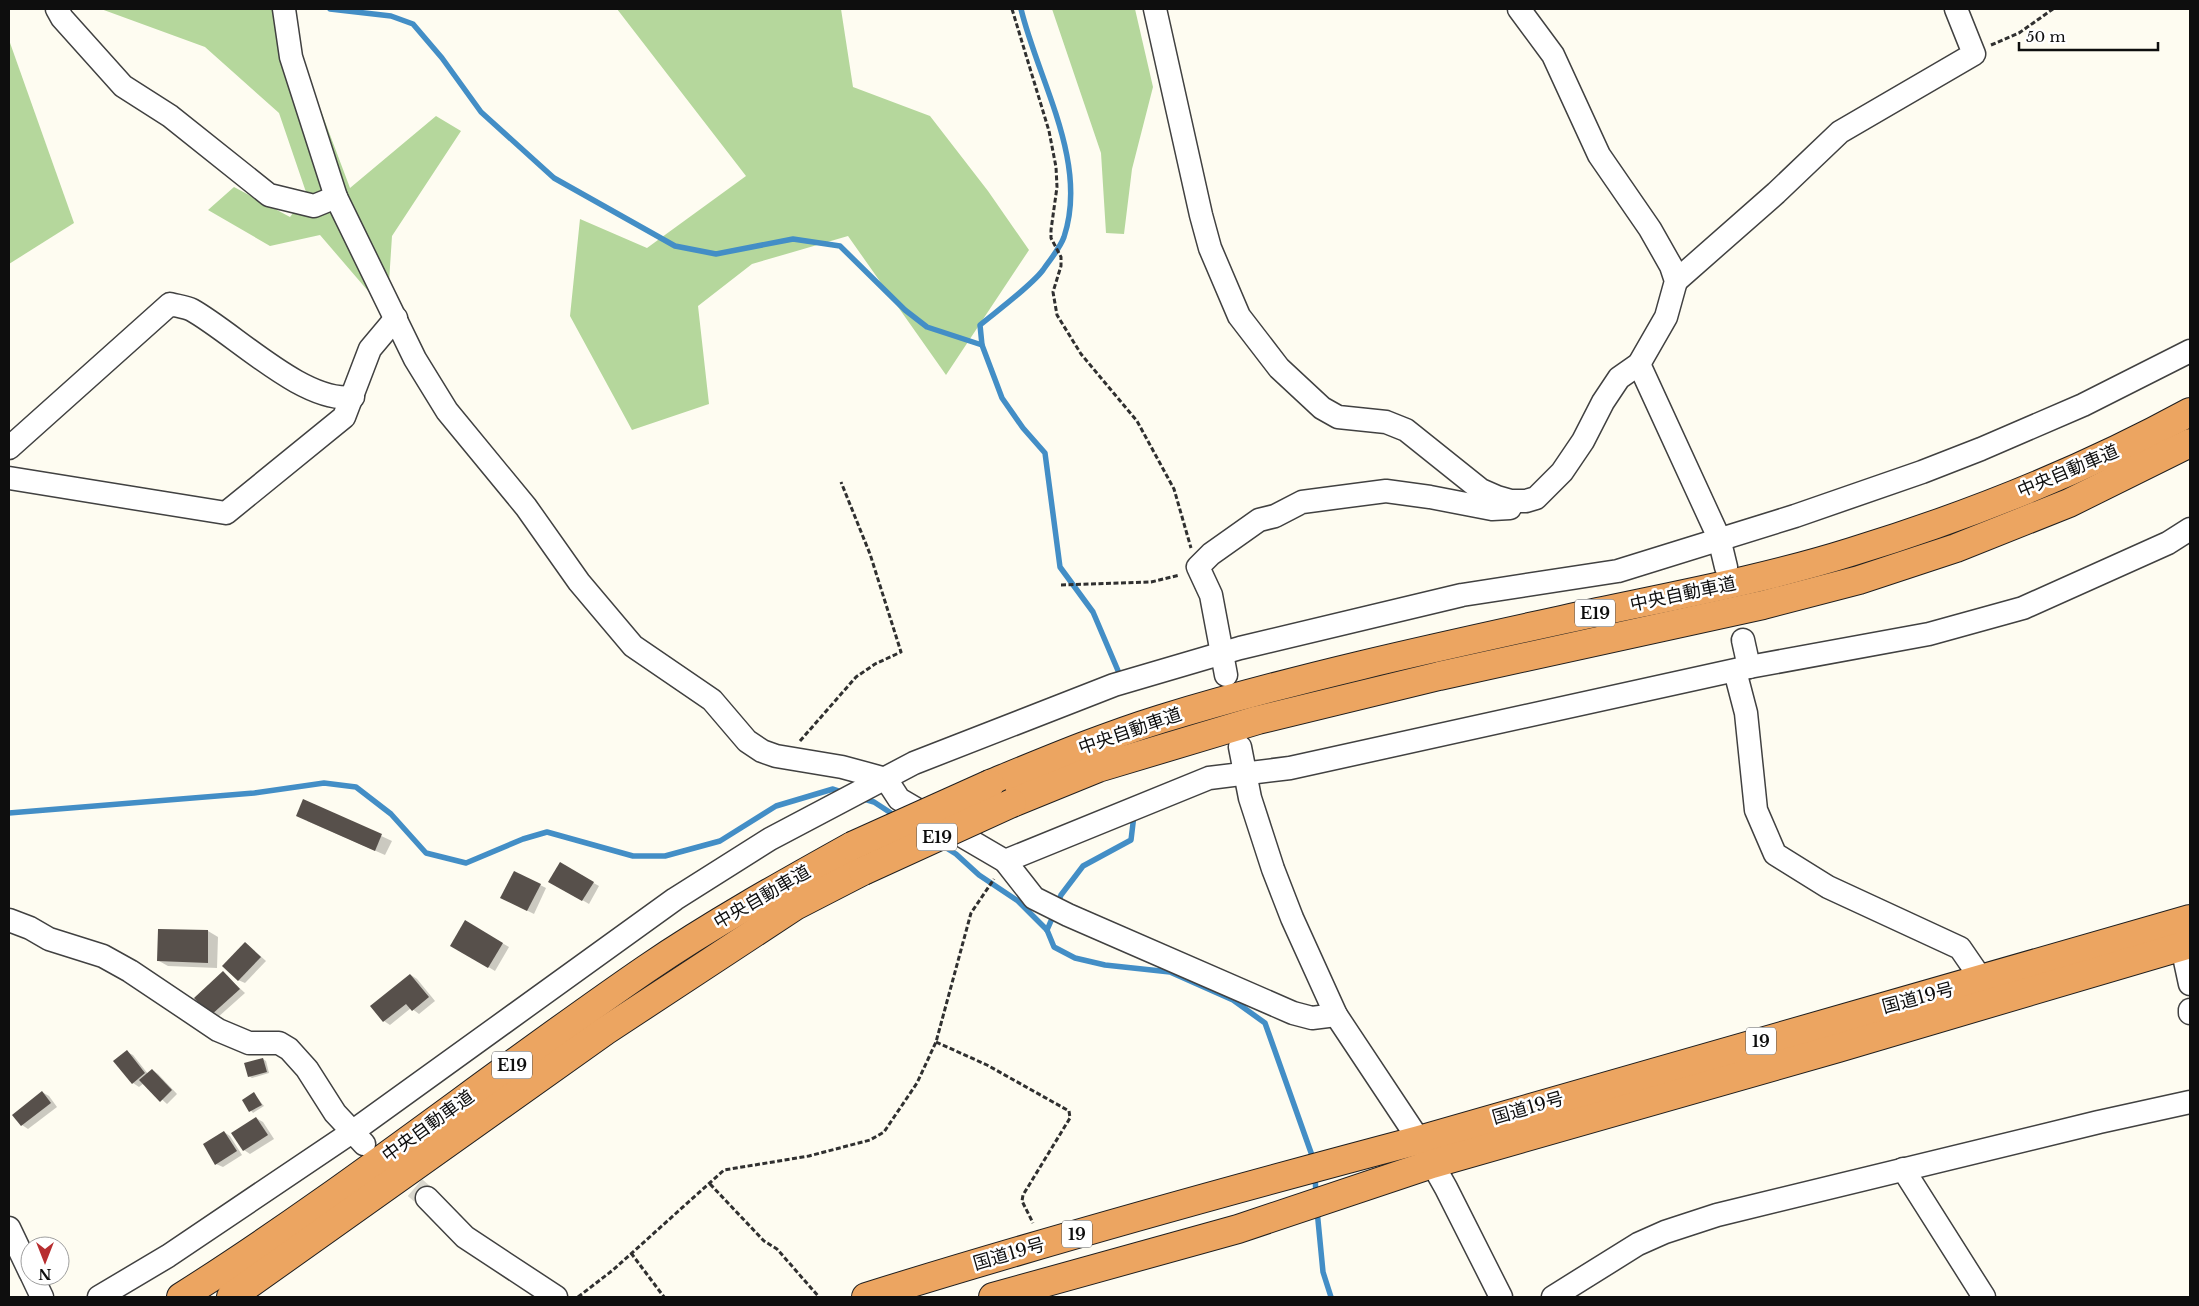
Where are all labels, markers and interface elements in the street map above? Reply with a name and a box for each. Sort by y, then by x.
scale bar [2019,20,2158,52]
text: 50 m [2026,27,2066,46]
street label: 中央自動車道 [2014,440,2122,502]
street label: 中央自動車道 [1628,572,1738,616]
road number: E19 [1575,600,1615,626]
street label: 中央自動車道 [1075,703,1185,759]
road number: E19 [917,824,957,850]
street label: 中央自動車道 [710,860,814,934]
street label: 国道19号 [1880,978,1956,1018]
road number: 19 [1746,1028,1776,1054]
road number: E19 [492,1052,532,1078]
street label: 中央自動車道 [378,1085,478,1167]
street label: 国道19号 [1490,1087,1566,1129]
road number: 19 [1062,1220,1092,1248]
street label: 国道19号 [971,1233,1047,1275]
north arrow [20,1236,70,1286]
text: N [38,1265,52,1283]

